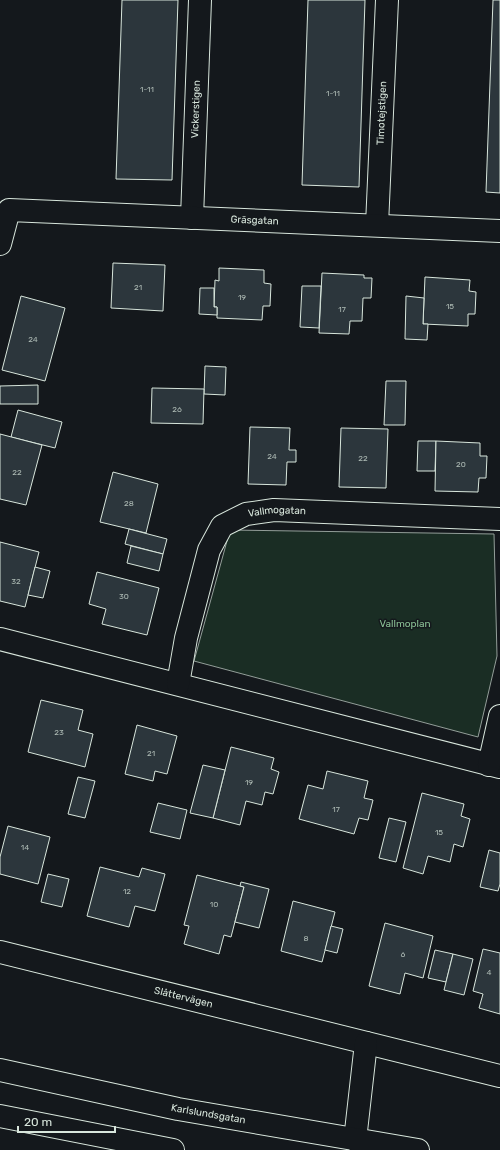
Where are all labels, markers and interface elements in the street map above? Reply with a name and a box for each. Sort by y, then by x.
street label: Vickerstigen [189,80,203,138]
street label: Timotejstigen [375,81,389,145]
house number: 1-11 [140,85,154,94]
house number: 1-11 [326,89,340,98]
street label: Gräsgatan [230,213,279,228]
house number: 21 [134,283,142,292]
house number: 19 [238,293,246,302]
house number: 15 [446,302,454,311]
house number: 17 [338,305,346,314]
house number: 24 [28,335,38,344]
house number: 26 [172,405,182,414]
house number: 24 [267,452,277,461]
house number: 22 [358,454,368,463]
house number: 20 [456,460,466,469]
house number: 22 [12,468,22,477]
house number: 28 [124,499,134,508]
street label: Vallmogatan [247,504,306,520]
house number: 32 [11,577,21,586]
house number: 30 [119,592,129,601]
park label: Vallmoplan [380,618,430,630]
house number: 23 [54,728,64,737]
house number: 21 [147,749,155,758]
house number: 19 [245,778,253,787]
house number: 17 [332,805,340,814]
house number: 15 [435,828,443,837]
house number: 14 [21,843,29,852]
house number: 12 [123,887,131,896]
house number: 10 [210,900,218,909]
house number: 8 [303,934,309,943]
house number: 6 [401,950,406,959]
house number: 4 [487,968,492,977]
street label: Slåttervägen [153,984,214,1011]
street label: Karlslundsgatan [170,1102,247,1126]
scale bar [18,1108,115,1134]
text: 20 m [24,1115,52,1129]

